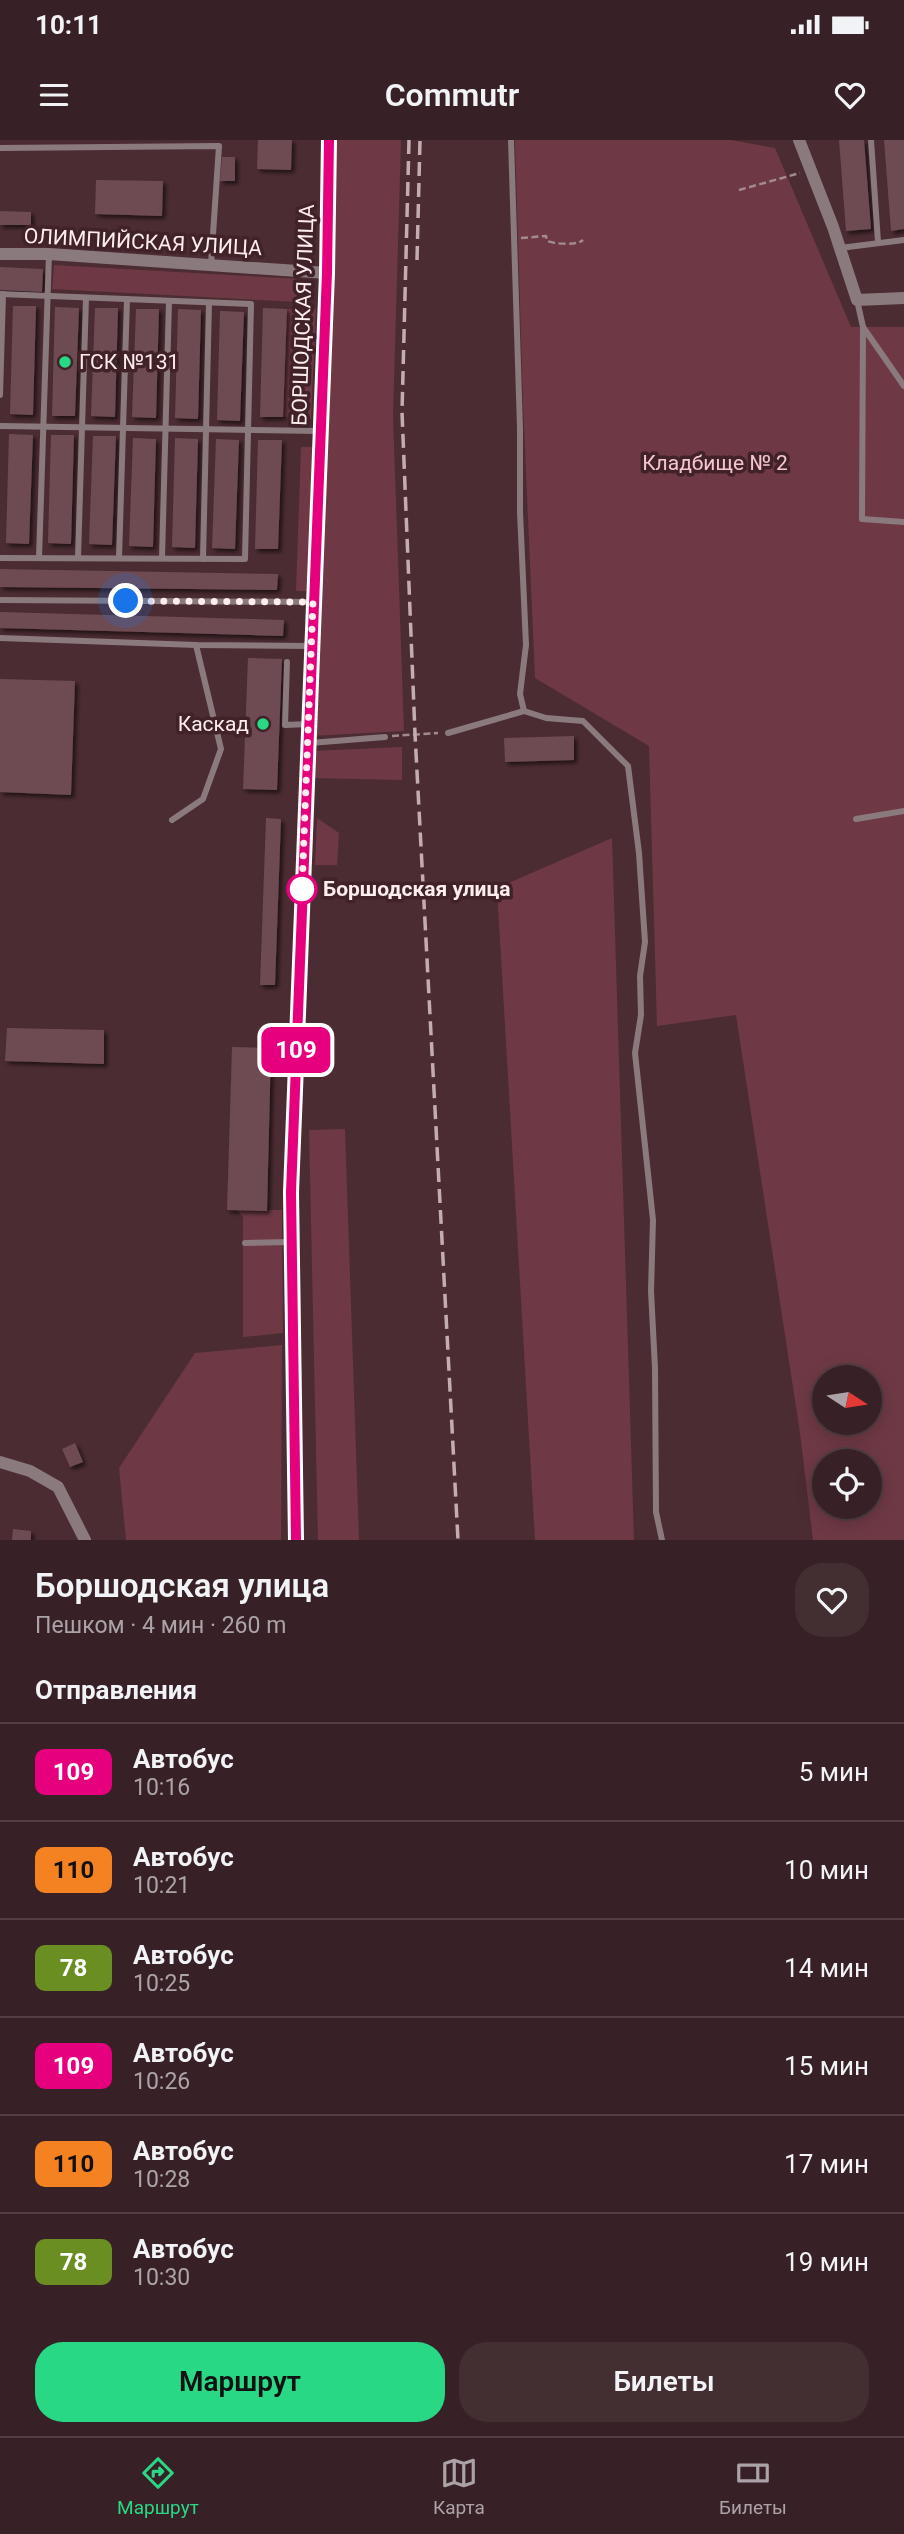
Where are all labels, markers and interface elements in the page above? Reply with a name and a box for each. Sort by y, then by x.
text: 10:11 [35,10,102,40]
icon: menu [35,76,73,114]
text: Commutr [385,76,519,114]
icon: heart [831,76,869,114]
street label: БОРШОДСКАЯ УЛИЦА [287,204,319,426]
street label: ОЛИМПИЙСКАЯ УЛИЦА [23,224,263,260]
place label: ГСК №131 [79,350,179,374]
marker: ГСК №131 [57,354,73,370]
park label: Кладбище № 2 [642,451,788,475]
your location [108,583,143,618]
place label: Каскад [178,712,249,736]
marker: Каскад [255,716,271,732]
marker: Боршодская улица [287,874,317,904]
place label: Боршодская улица [323,877,511,901]
line badge: 109 [256,1027,336,1073]
text: 109 [275,1036,317,1064]
north arrow [812,1365,882,1435]
map controls [812,1365,882,1519]
button: locate [812,1449,882,1519]
button: heart [795,1563,869,1637]
text: Боршодская улица [35,1566,329,1605]
text: Пешком · 4 мин · 260 m [35,1612,286,1639]
text: Отправления [35,1675,197,1705]
text: Автобус [133,1744,234,1774]
text: 5 мин [799,1757,869,1787]
text: 109 [53,1758,94,1786]
text: 10:16 [133,1774,190,1801]
text: Автобус [133,1842,234,1872]
text: 10 мин [784,1855,869,1885]
text: 110 [53,1856,94,1884]
text: 10:21 [133,1872,190,1899]
text: Автобус [133,1940,234,1970]
text: 14 мин [784,1953,869,1983]
text: 78 [60,1954,87,1982]
text: 10:25 [133,1970,190,1997]
text: Автобус [133,2038,234,2068]
text: 15 мин [784,2051,869,2081]
text: 109 [53,2052,94,2080]
text: 10:26 [133,2068,190,2095]
text: Автобус [133,2136,234,2166]
text: 17 мин [784,2149,869,2179]
text: 110 [53,2150,94,2178]
text: 10:28 [133,2166,190,2193]
text: Автобус [133,2234,234,2264]
text: 19 мин [784,2247,869,2277]
text: 78 [60,2248,87,2276]
text: 10:30 [133,2264,190,2291]
button: Маршрут [35,2342,445,2422]
button: Билеты [459,2342,869,2422]
tab: Маршрут [117,2454,199,2519]
tab: Карта [433,2454,485,2519]
tab: Билеты [719,2454,787,2519]

